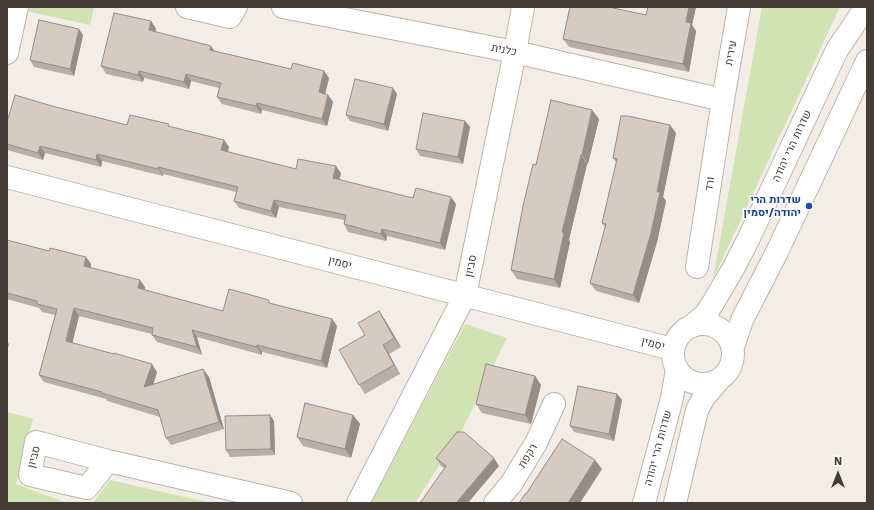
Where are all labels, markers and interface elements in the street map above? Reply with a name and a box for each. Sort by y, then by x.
street label: עירית [722,39,740,67]
street label: כלנית [490,41,518,59]
street label: שדרות הרי יהודה [770,108,814,184]
street label: ורד [702,176,718,192]
place label: שדרות הרי יהודה/יסמין [743,193,801,219]
marker: שדרות הרי יהודה/יסמין [804,201,814,211]
street label: יסמין [327,254,353,272]
street label: סביון [462,254,480,278]
street label: יסמין [640,335,666,353]
street label: שדרות הרי יהודה [642,409,674,487]
street label: רקפת [516,441,540,471]
street label: סביון [25,444,43,470]
north arrow [818,454,858,494]
text: N [834,455,842,468]

